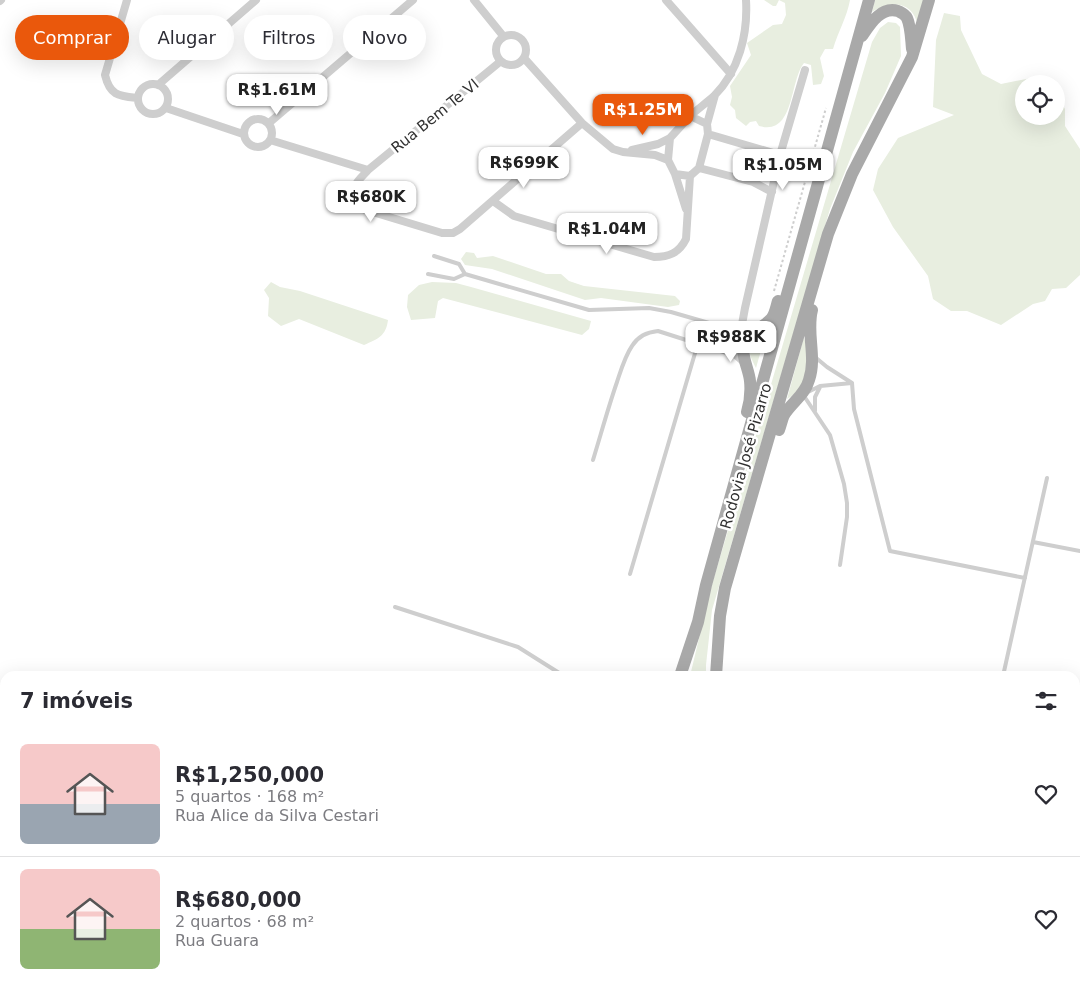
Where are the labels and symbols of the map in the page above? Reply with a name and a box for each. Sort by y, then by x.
pin: R$1.61M [231,74,323,116]
street label: Rua Bem Te VI [388,75,482,157]
pin: R$1.25M [597,94,689,136]
pin: R$699K [483,146,565,189]
pin: R$1.05M [737,148,829,191]
pin: R$680K [330,180,412,223]
pin: R$1.04M [561,212,653,255]
pin: R$988K [690,320,772,363]
street label: Rodovia José Pizarro [717,381,775,531]

